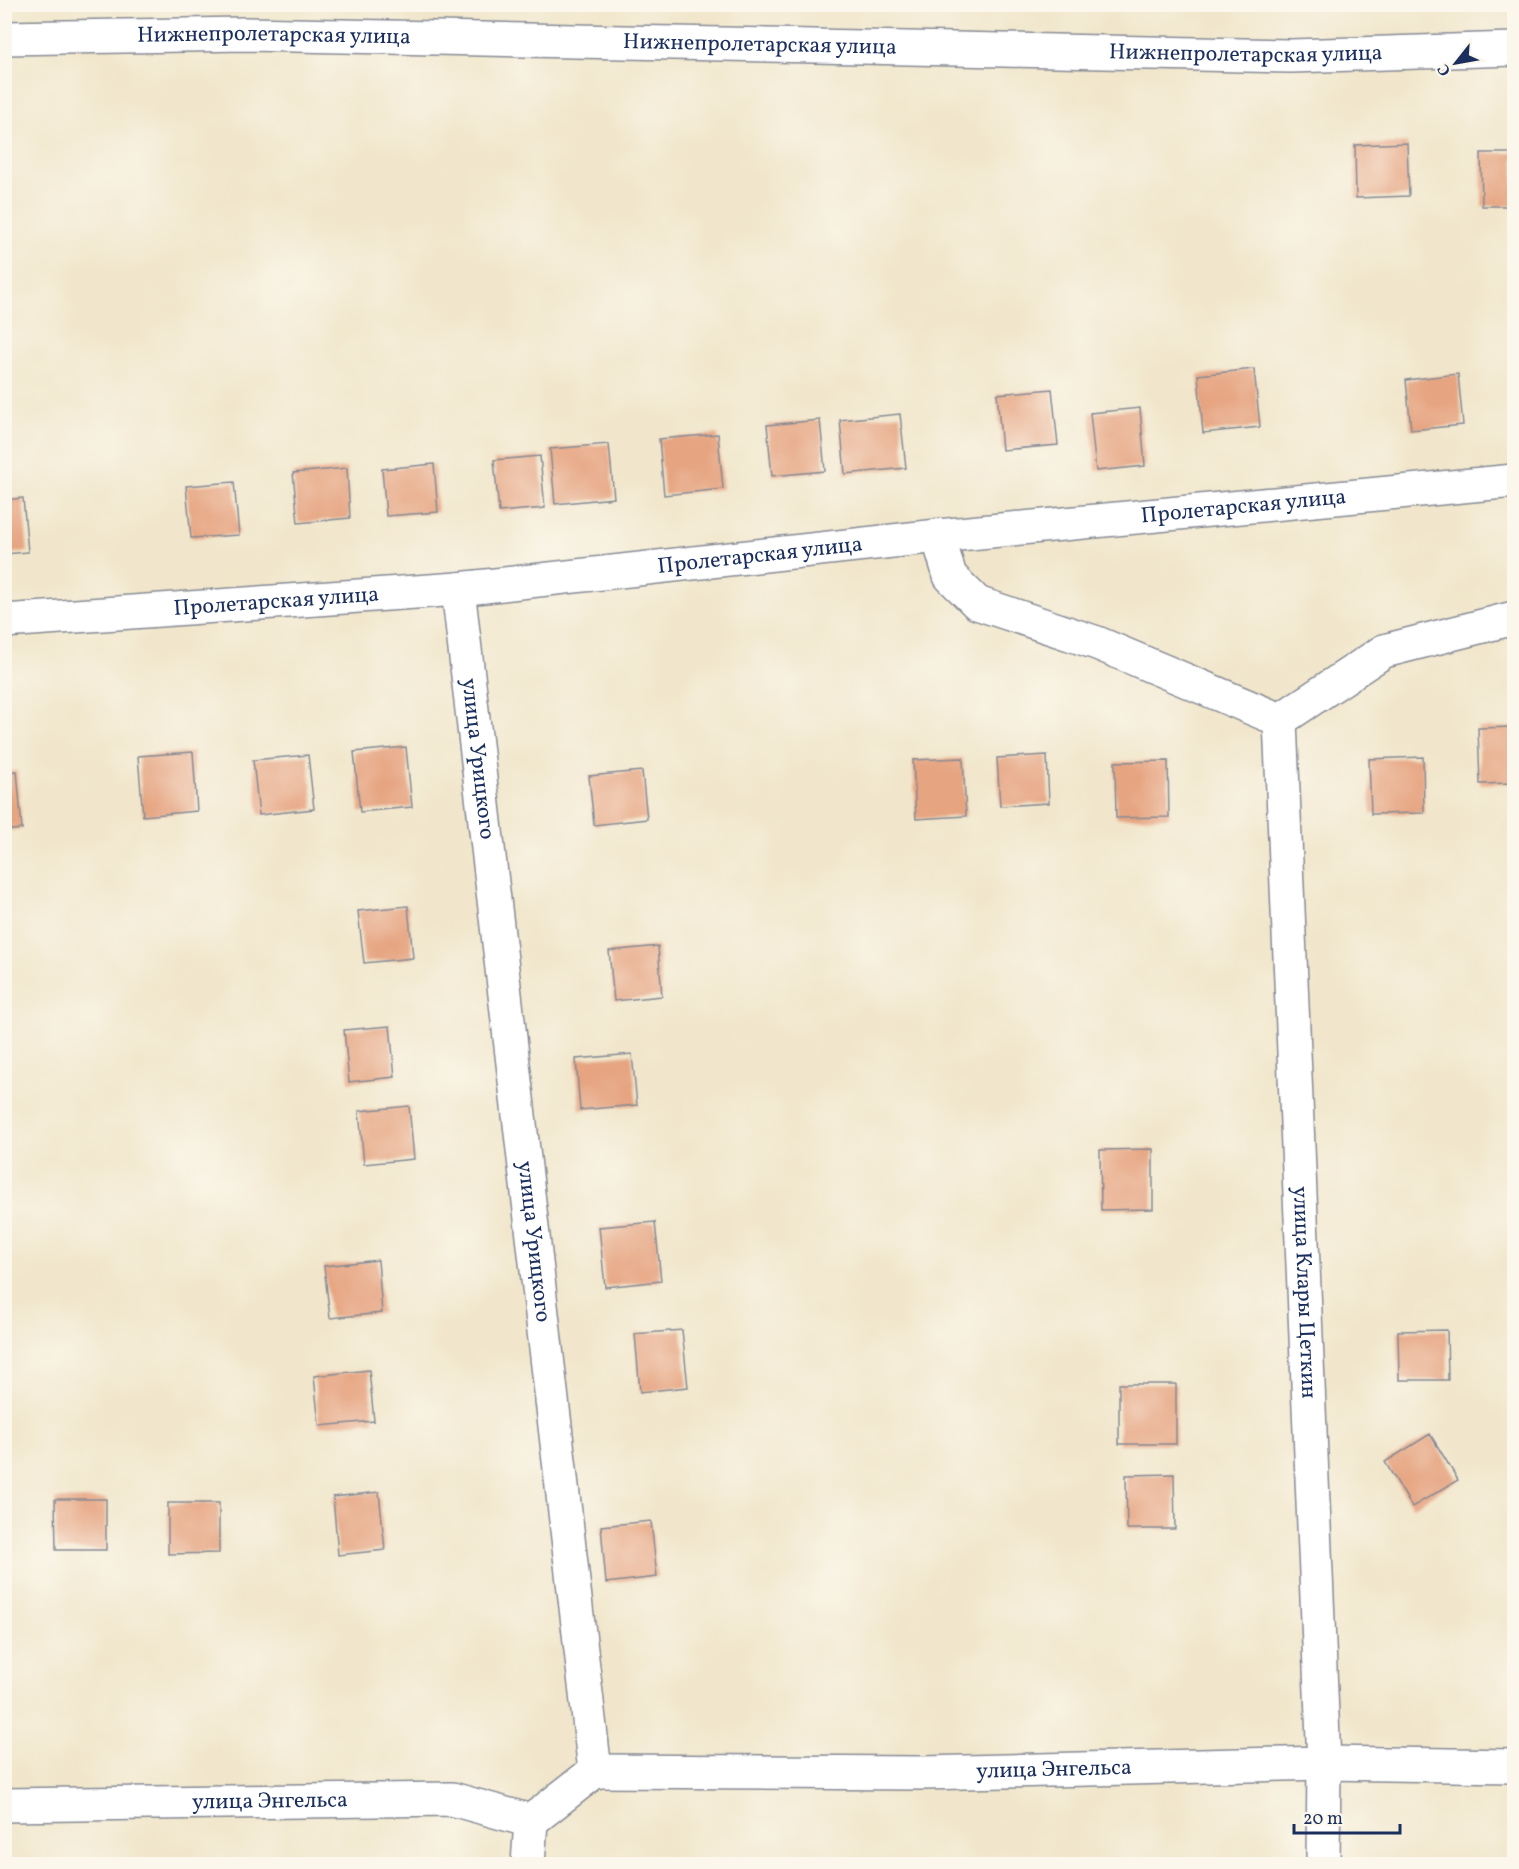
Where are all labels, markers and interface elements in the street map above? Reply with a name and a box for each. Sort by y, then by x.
street label: Нижнепролетарская улица [137,18,411,53]
street label: Нижнепролетарская улица [623,26,897,63]
north arrow [1426,33,1486,93]
street label: Нижнепролетарская улица [1109,37,1383,72]
text: С [1433,60,1457,80]
street label: Пролетарская улица [1140,482,1348,532]
street label: Пролетарская улица [656,529,864,582]
street label: Пролетарская улица [172,579,380,625]
street label: улица Урицкого [453,676,502,841]
street label: улица Урицкого [509,1159,558,1324]
street label: улица Клары Цеткин [1284,1186,1324,1399]
street label: улица Энгельса [976,1752,1132,1787]
street label: улица Энгельса [192,1785,348,1818]
scale bar [1294,1797,1400,1835]
text: 20 m [1303,1807,1343,1832]

